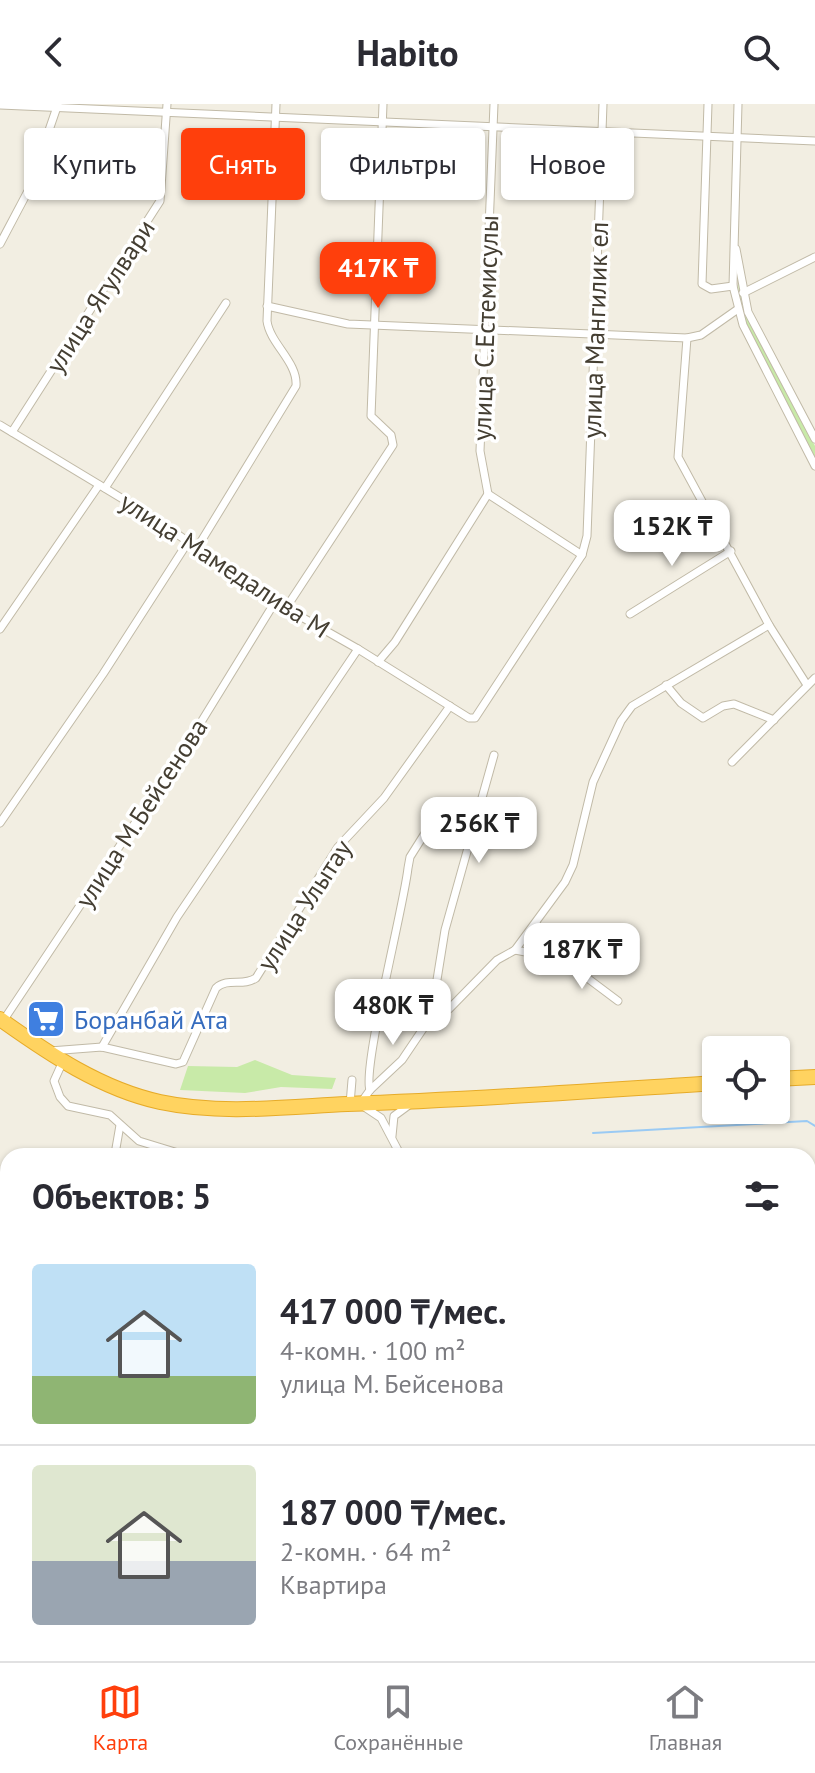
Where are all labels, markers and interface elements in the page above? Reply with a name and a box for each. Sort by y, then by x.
text: Habito [357,29,459,76]
icon: back [32,30,76,74]
icon: search [739,30,783,74]
chip: Купить [24,128,165,200]
chip: Снять [181,128,305,200]
chip: Фильтры [321,128,485,200]
chip: Новое [501,128,634,200]
street label: улица Ягулвари [38,213,162,379]
street label: улица С.Естемисулы [465,214,505,442]
street label: улица Мангилик ел [575,221,615,439]
pin: 417K ₸ [313,242,443,310]
text: 417K ₸ [338,251,418,284]
street label: улица Мамедалива М [114,485,336,645]
pin: 152K ₸ [607,500,737,568]
text: 152K ₸ [632,509,712,542]
street label: улица М.Бейсенова [67,712,215,914]
pin: 256K ₸ [414,797,544,865]
text: 256K ₸ [439,806,519,839]
street label: улица Улытау [249,833,359,977]
pin: 187K ₸ [517,923,647,991]
text: 187K ₸ [542,932,622,965]
pin: 480K ₸ [328,979,458,1047]
text: 480K ₸ [353,988,433,1021]
supermarket icon: Боранбай Ата [25,998,67,1040]
place label: Боранбай Ата [74,1003,228,1036]
map controls [702,1036,790,1124]
button: locate [702,1036,790,1124]
text: Объектов: 5 [32,1174,211,1218]
icon: filters [740,1174,784,1218]
text: 417 000 ₸/мес. [280,1289,506,1333]
icon: home [96,1296,192,1392]
text: 4-комн. · 100 m² [280,1334,466,1367]
text: улица М. Бейсенова [280,1367,504,1400]
text: 187 000 ₸/мес. [280,1490,506,1534]
icon: home [96,1497,192,1593]
text: 2-комн. · 64 m² [280,1535,451,1568]
text: Квартира [280,1568,387,1601]
tab: Карта [93,1680,148,1756]
tab: Сохранённые [334,1680,463,1756]
tab: Главная [649,1680,722,1756]

